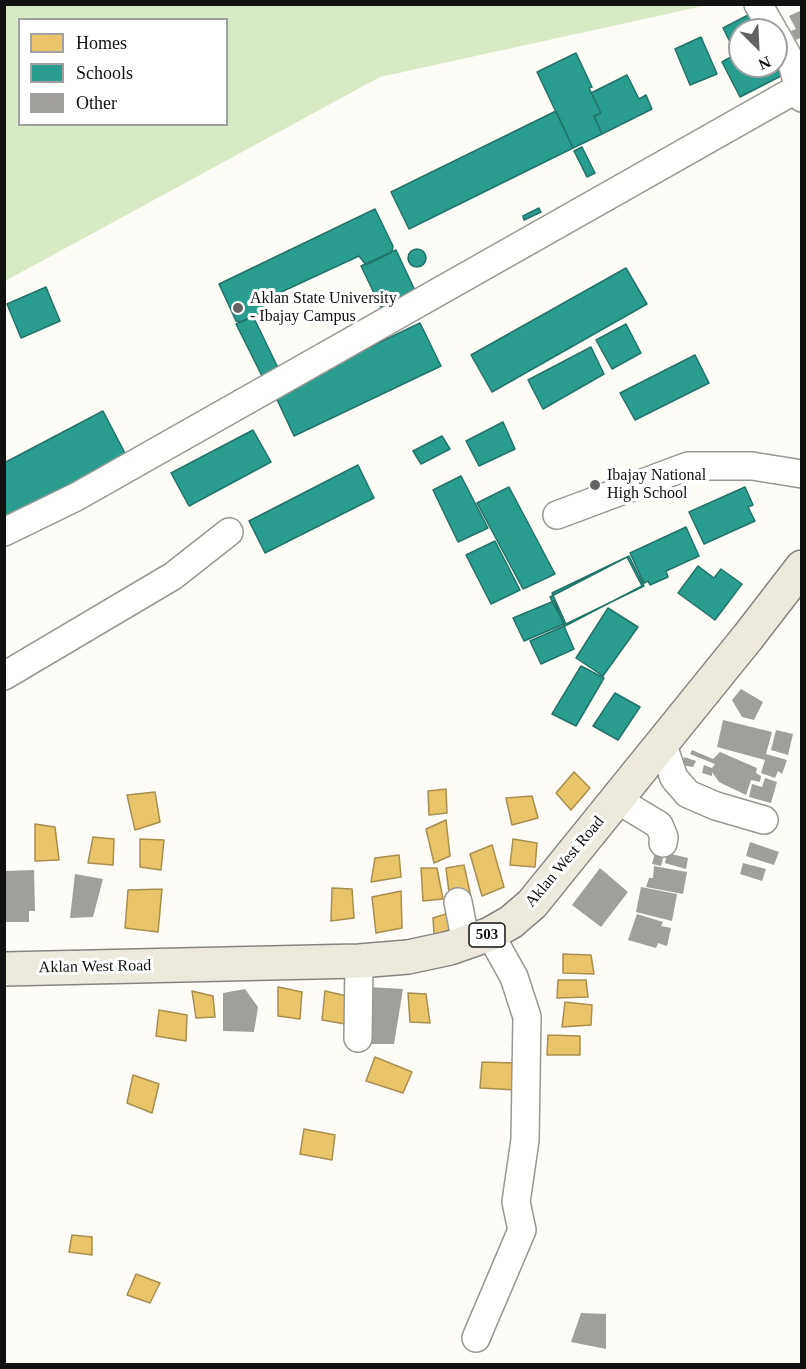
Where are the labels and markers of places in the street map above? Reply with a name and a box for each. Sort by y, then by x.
place label: Aklan State University - Ibajay Campus [250,289,397,327]
marker: Aklan State University - Ibajay Campus [231,301,245,315]
place label: Ibajay National High School [607,466,706,504]
marker: Ibajay National High School [588,478,602,492]

